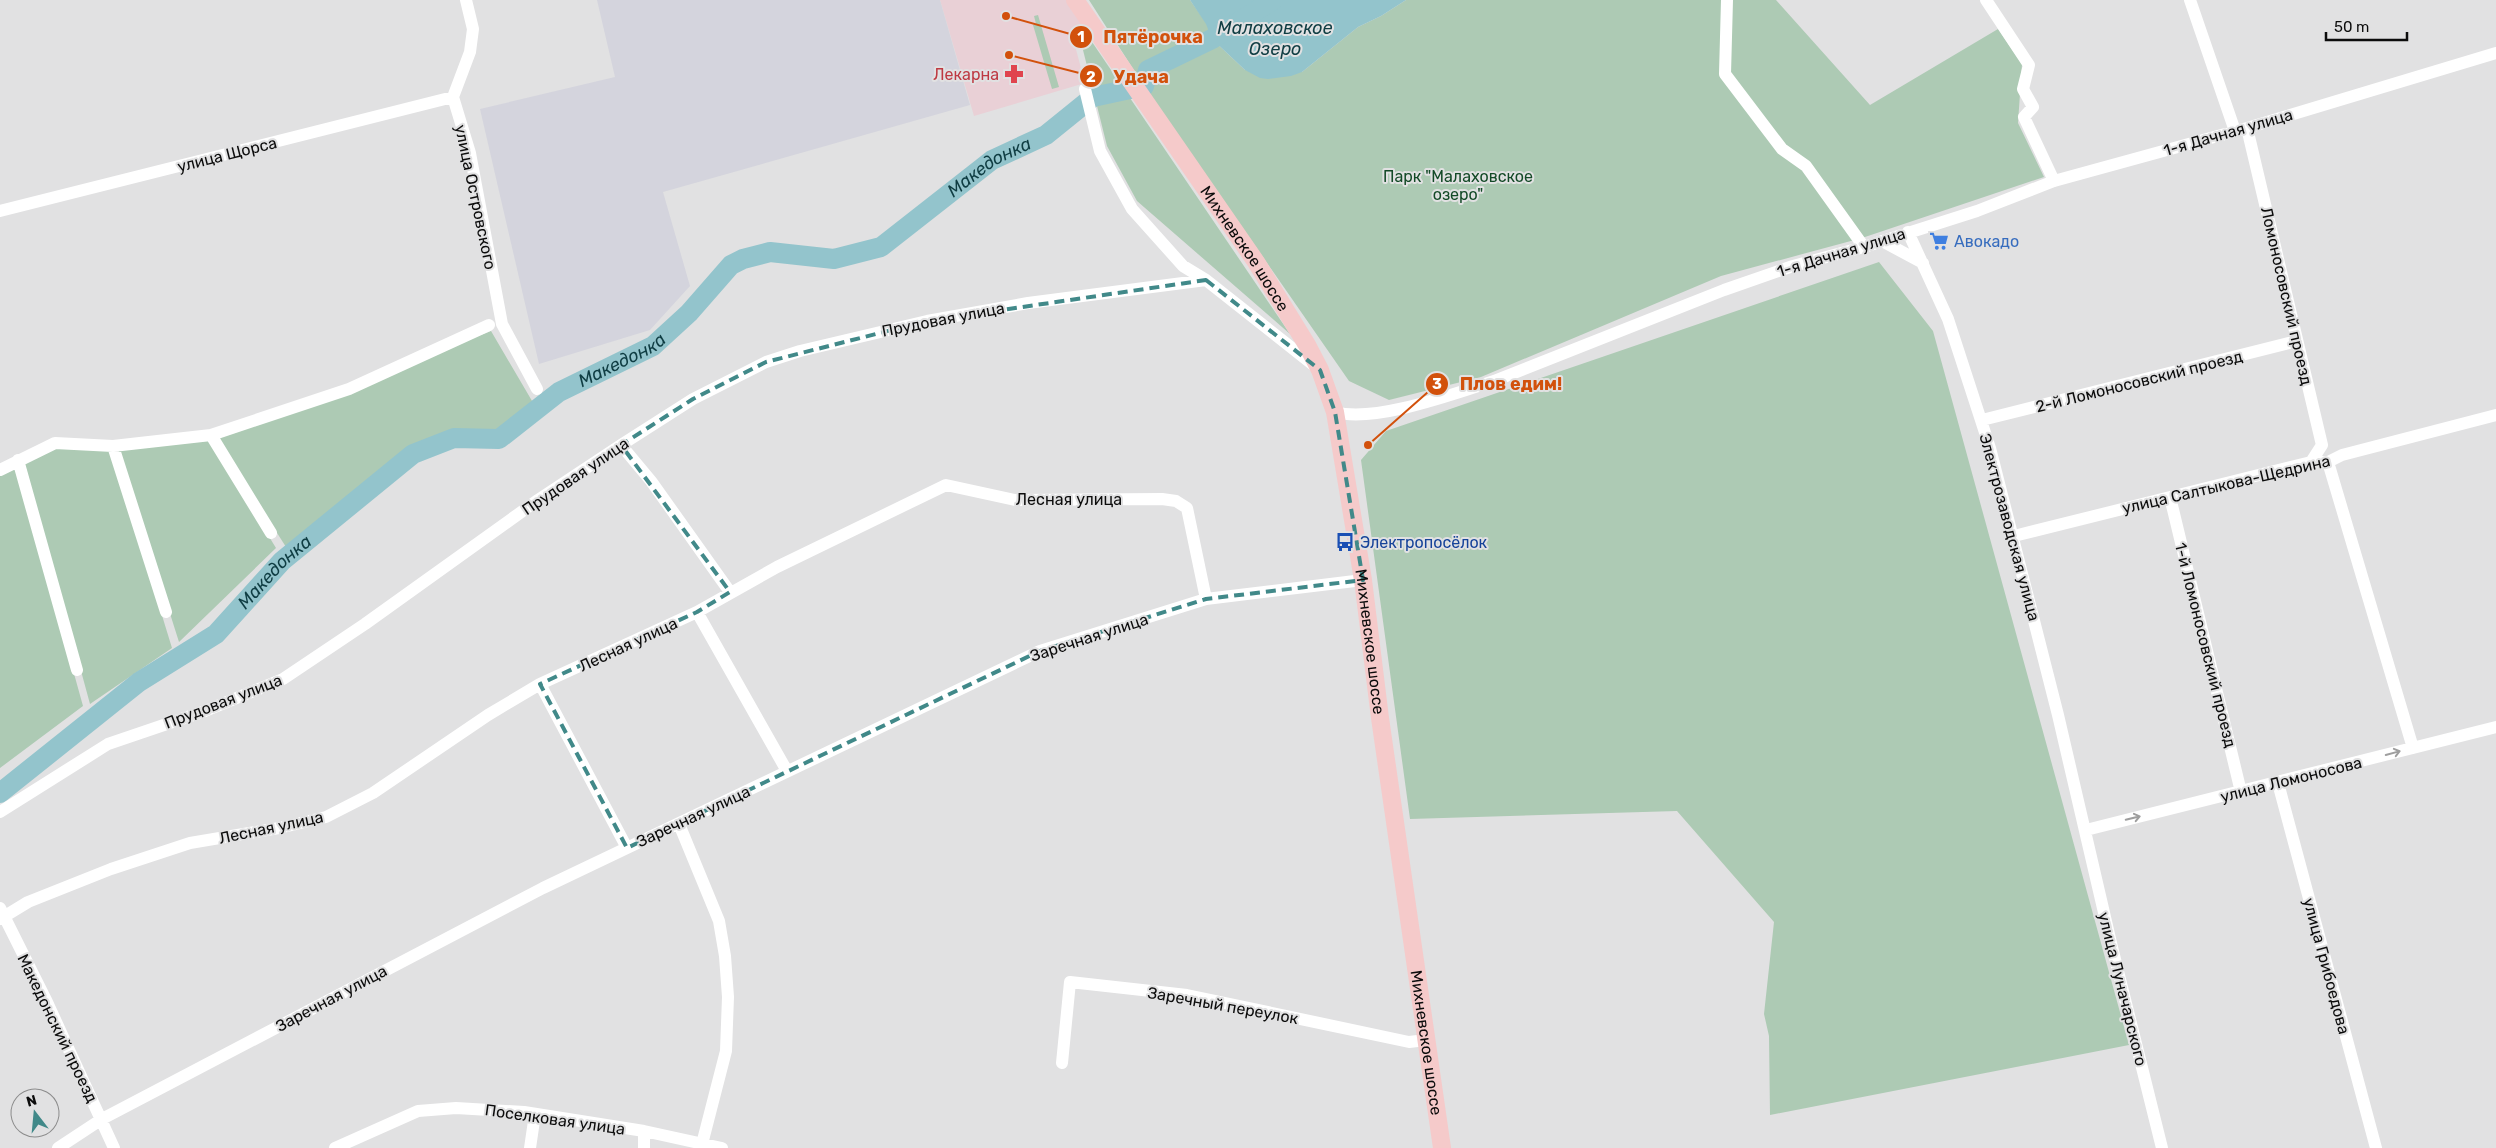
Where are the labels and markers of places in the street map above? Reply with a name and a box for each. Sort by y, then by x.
callout: Пятёрочка [1068,20,1213,53]
callout: Удача [1078,60,1179,93]
pharmacy icon: Лекарна [1003,63,1025,85]
place label: Лекарна [933,65,999,84]
supermarket icon: Авокадо [1928,230,1950,252]
place label: Авокадо [1954,232,2019,251]
callout: Плов едим! [1425,367,1572,400]
bus stop icon: Электропосёлок [1334,531,1356,553]
place label: Электропосёлок [1360,533,1488,552]

